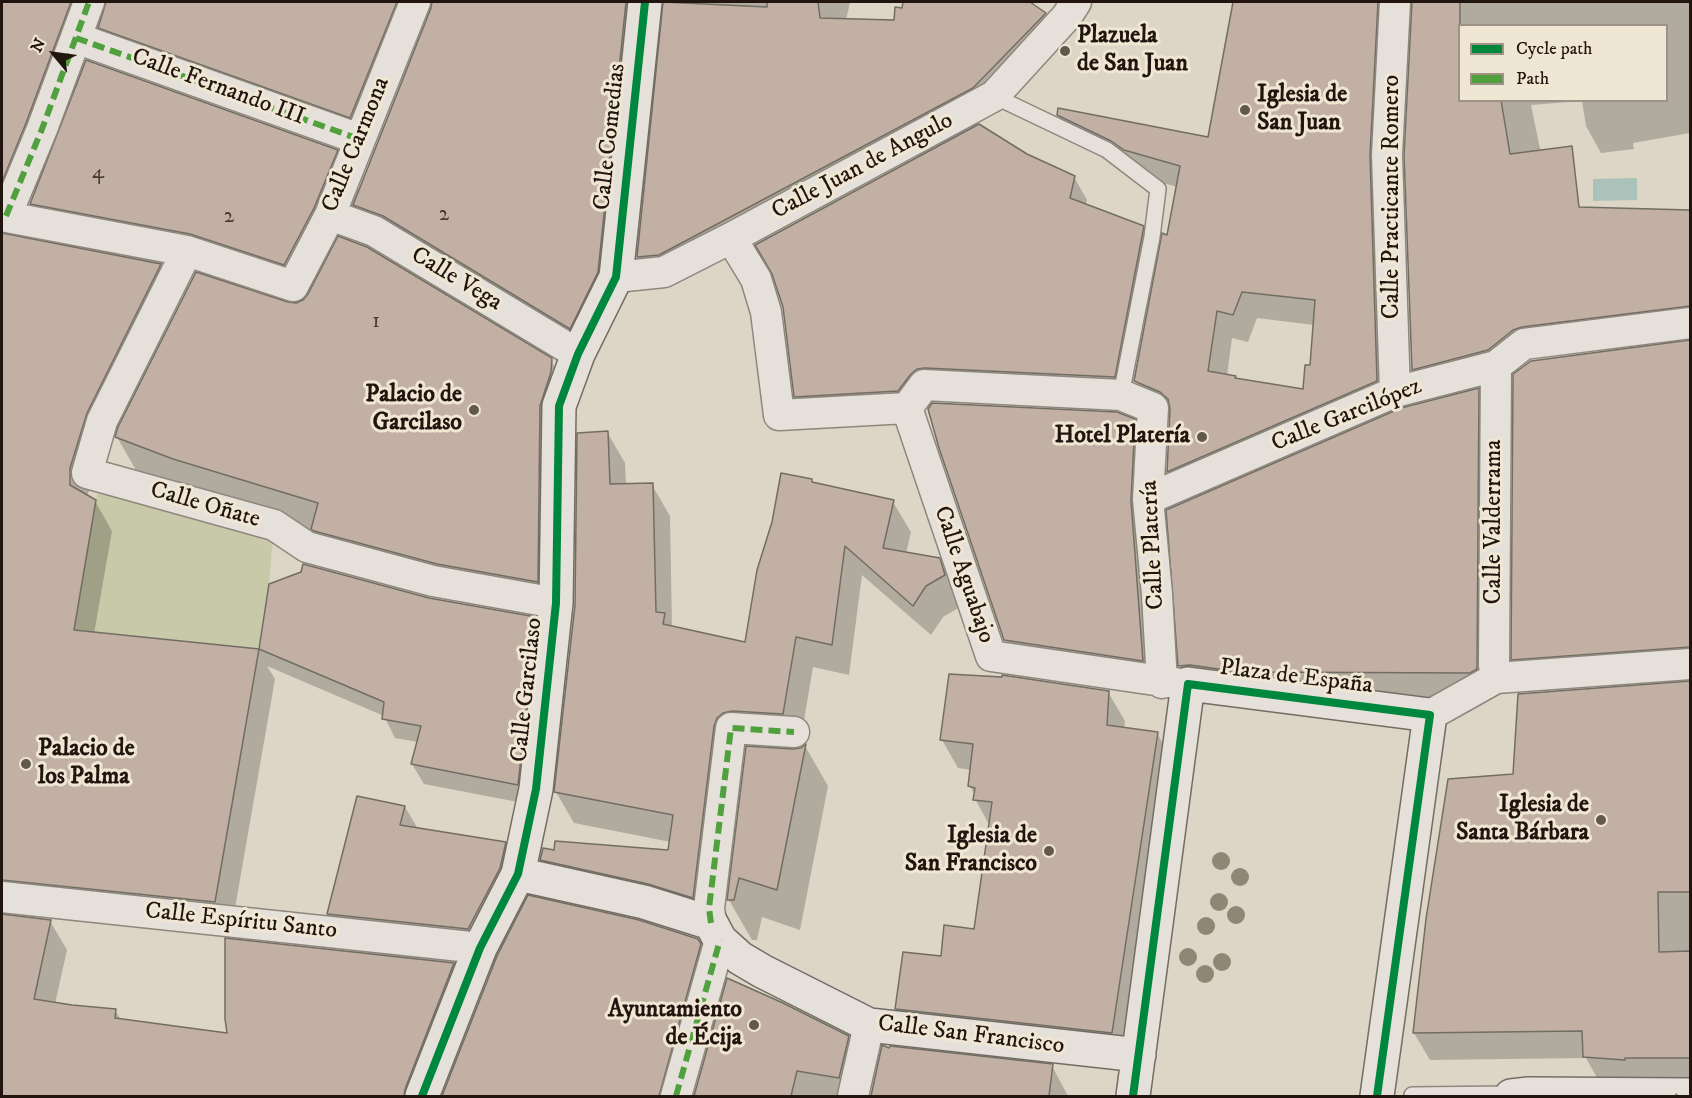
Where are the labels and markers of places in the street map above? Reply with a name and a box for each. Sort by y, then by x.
place label: Plazuela de San Juan [1077,23,1188,79]
marker: Plazuela de San Juan [1058,44,1072,58]
place label: Iglesia de San Juan [1257,82,1347,138]
marker: Iglesia de San Juan [1238,103,1252,117]
place label: Palacio de Garcilaso [365,382,462,438]
marker: Palacio de Garcilaso [467,403,481,417]
place label: Hotel Platería [1054,423,1190,451]
marker: Hotel Platería [1195,430,1209,444]
place label: Palacio de los Palma [38,736,135,792]
marker: Palacio de los Palma [19,757,33,771]
place label: Iglesia de Santa Bárbara [1456,792,1589,848]
marker: Iglesia de Santa Bárbara [1594,813,1608,827]
place label: Iglesia de San Francisco [905,823,1037,879]
marker: Iglesia de San Francisco [1042,844,1056,858]
place label: Ayuntamiento de Écija [608,997,742,1053]
marker: Ayuntamiento de Écija [747,1018,761,1032]

